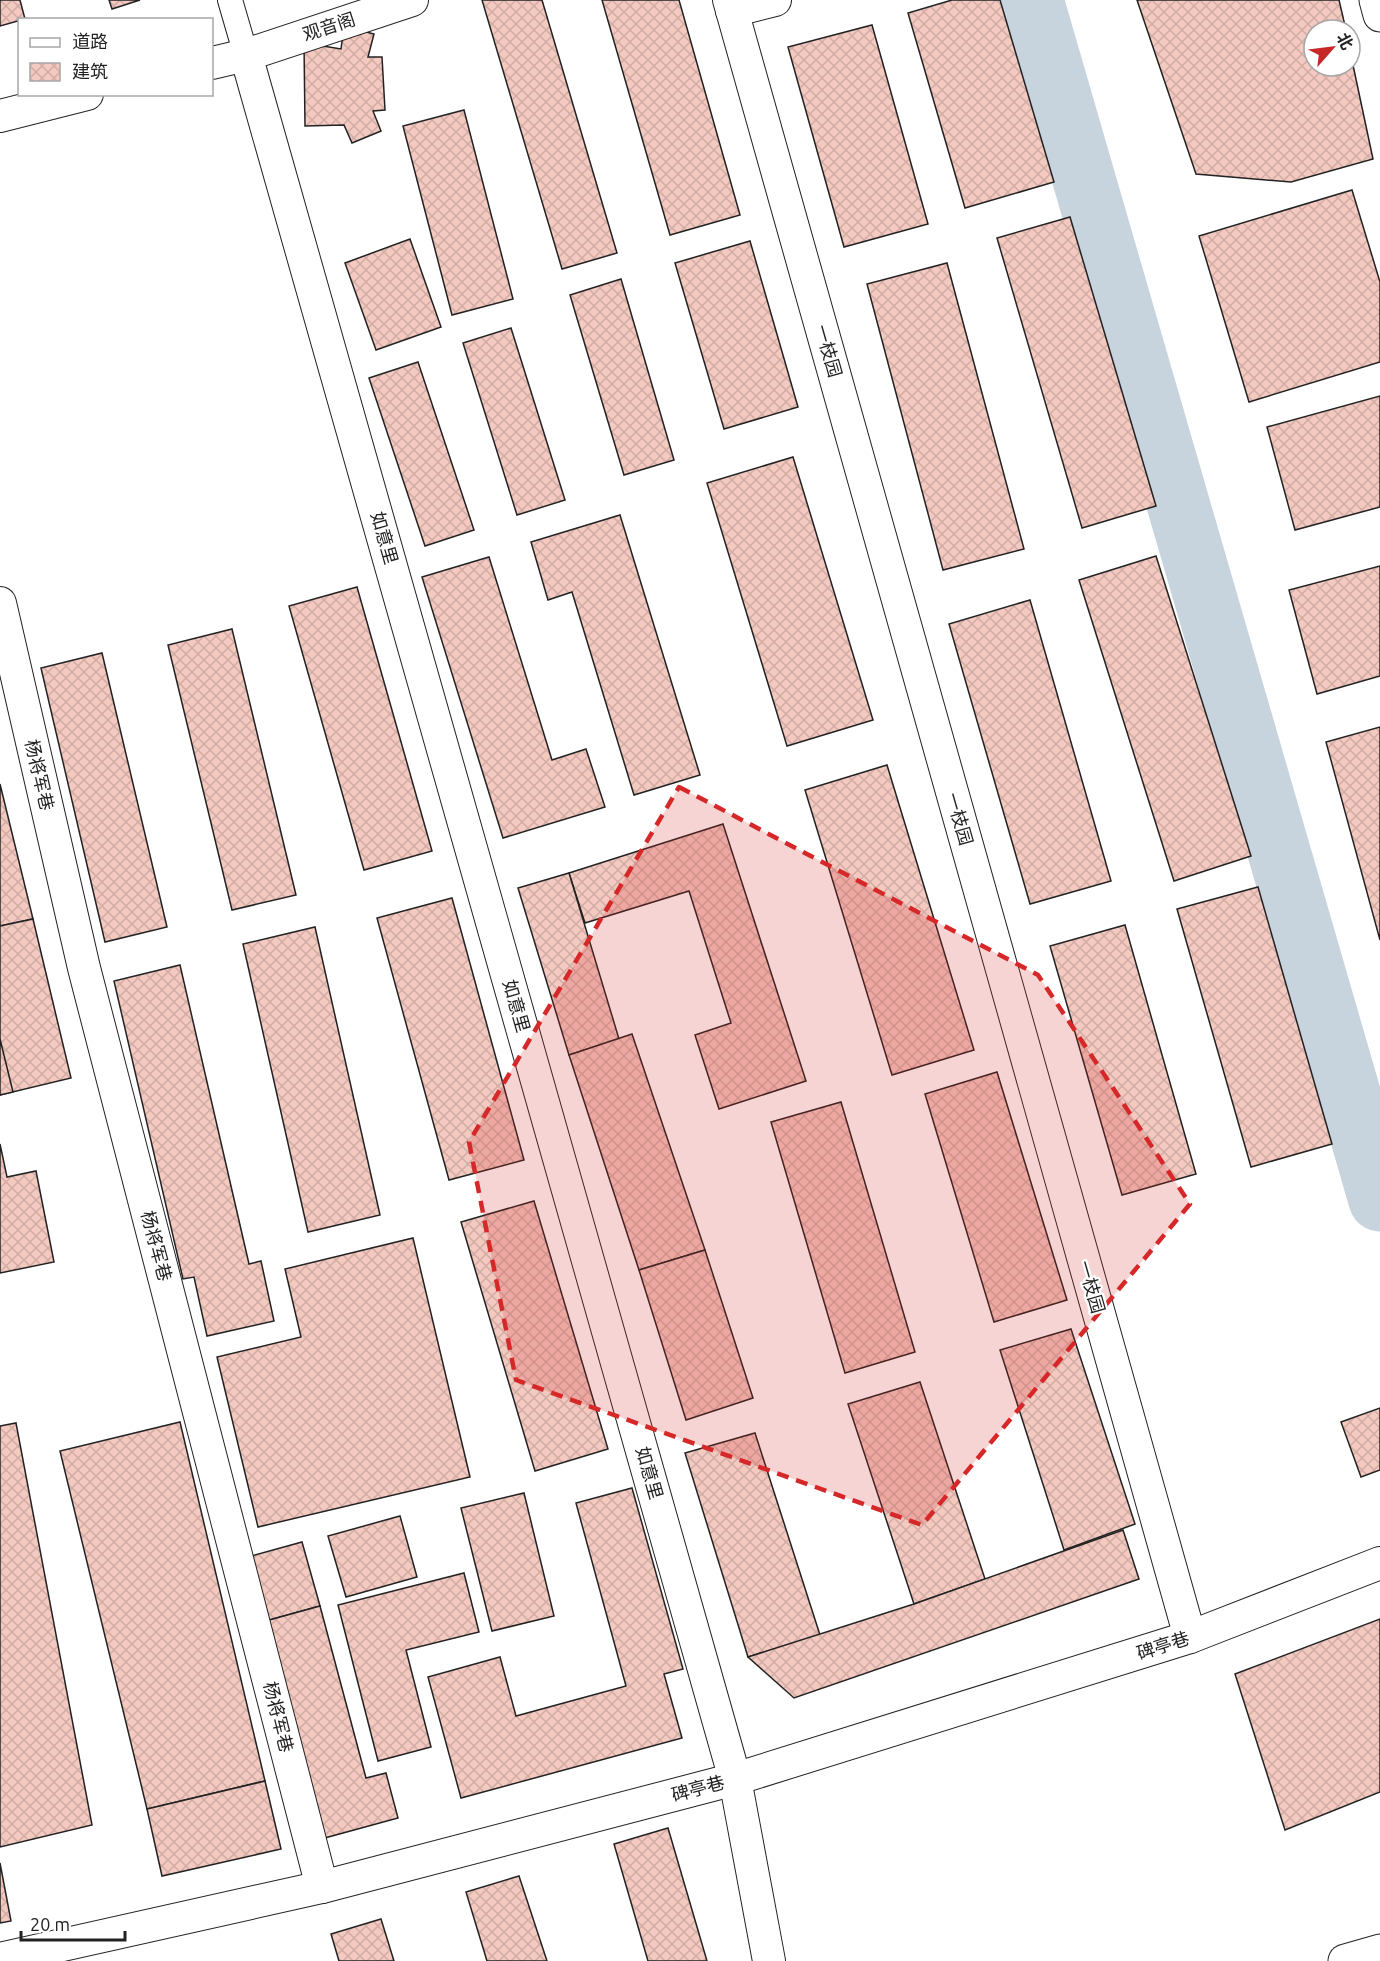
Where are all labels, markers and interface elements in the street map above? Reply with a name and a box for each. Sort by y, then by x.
street label: 观音阁 [300,8,357,44]
legend [18,18,213,96]
north arrow [1302,18,1362,78]
text: 北 [1334,30,1357,52]
text: 道路 [72,31,108,51]
text: 建筑 [72,61,108,81]
street label: 一枝园 [812,322,846,379]
street label: 如意里 [368,509,402,566]
street label: 杨将军巷 [22,737,58,812]
street label: 一枝园 [943,790,977,847]
street label: 如意里 [500,977,534,1034]
street label: 杨将军巷 [138,1208,176,1283]
street label: 一枝园 [1075,1258,1109,1315]
street label: 如意里 [633,1444,667,1501]
street label: 碑亭巷 [1134,1627,1191,1663]
street label: 杨将军巷 [261,1679,297,1754]
street label: 碑亭巷 [669,1771,726,1805]
scale bar [21,1904,124,1942]
text: 20 m [30,1914,70,1934]

